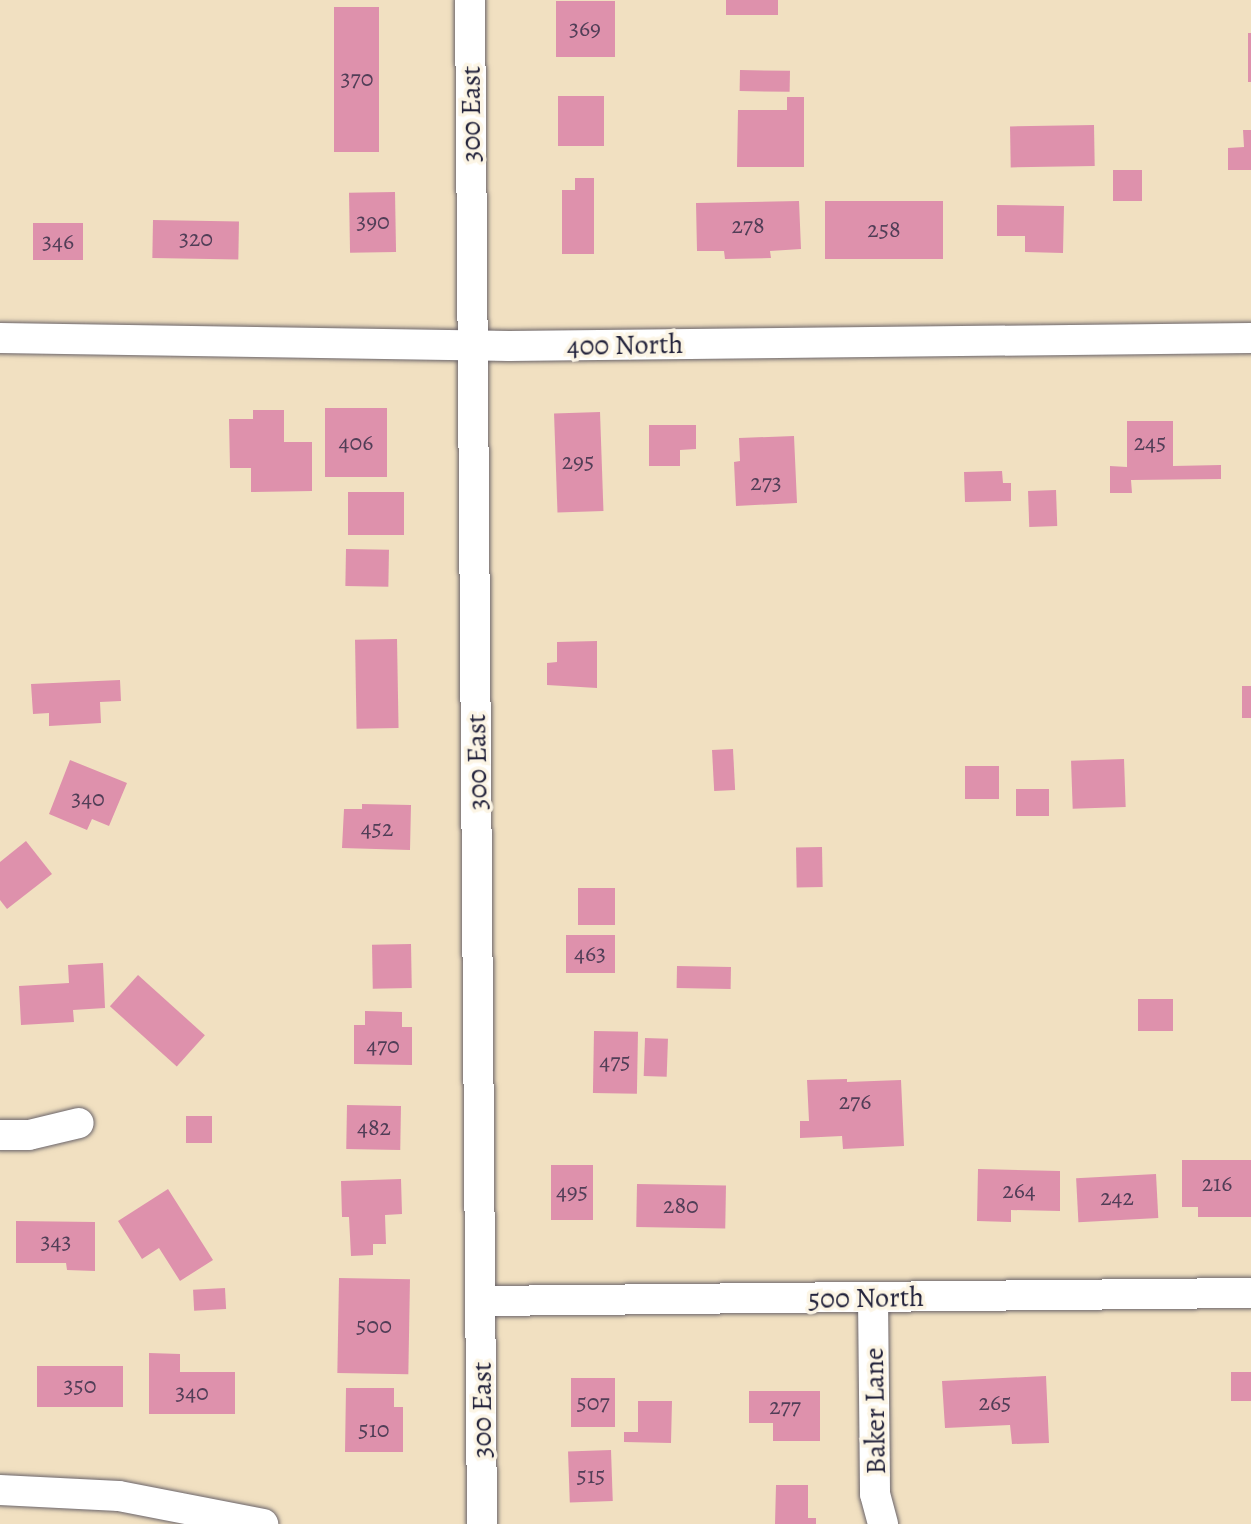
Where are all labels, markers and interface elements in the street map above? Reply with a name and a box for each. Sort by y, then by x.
house number: 369 [569,15,601,43]
house number: 370 [341,65,373,93]
street label: 300 East [454,66,488,162]
house number: 390 [356,208,390,236]
house number: 278 [731,212,765,240]
house number: 258 [867,216,901,244]
house number: 320 [179,225,213,253]
house number: 346 [42,228,74,256]
street label: 400 North [566,327,684,363]
house number: 406 [339,429,373,457]
house number: 245 [1134,429,1166,457]
house number: 295 [562,448,594,476]
house number: 273 [750,469,782,497]
street label: 300 East [459,713,495,811]
house number: 340 [71,785,105,813]
house number: 452 [361,815,393,843]
house number: 463 [574,940,606,968]
house number: 470 [366,1032,400,1060]
house number: 475 [599,1048,631,1076]
house number: 276 [839,1088,871,1116]
house number: 482 [357,1114,391,1142]
house number: 216 [1202,1170,1232,1198]
house number: 264 [1002,1177,1036,1205]
house number: 495 [556,1178,588,1206]
house number: 242 [1100,1184,1134,1212]
house number: 280 [663,1192,699,1220]
house number: 343 [41,1228,71,1256]
street label: 500 North [808,1280,924,1316]
house number: 500 [356,1312,392,1340]
street label: Baker Lane [857,1347,893,1475]
street label: 300 East [465,1362,499,1458]
house number: 350 [63,1372,97,1400]
house number: 340 [175,1379,209,1407]
house number: 507 [576,1389,610,1417]
house number: 265 [979,1389,1011,1417]
house number: 277 [769,1393,801,1421]
house number: 510 [358,1416,390,1444]
house number: 515 [577,1462,605,1490]

